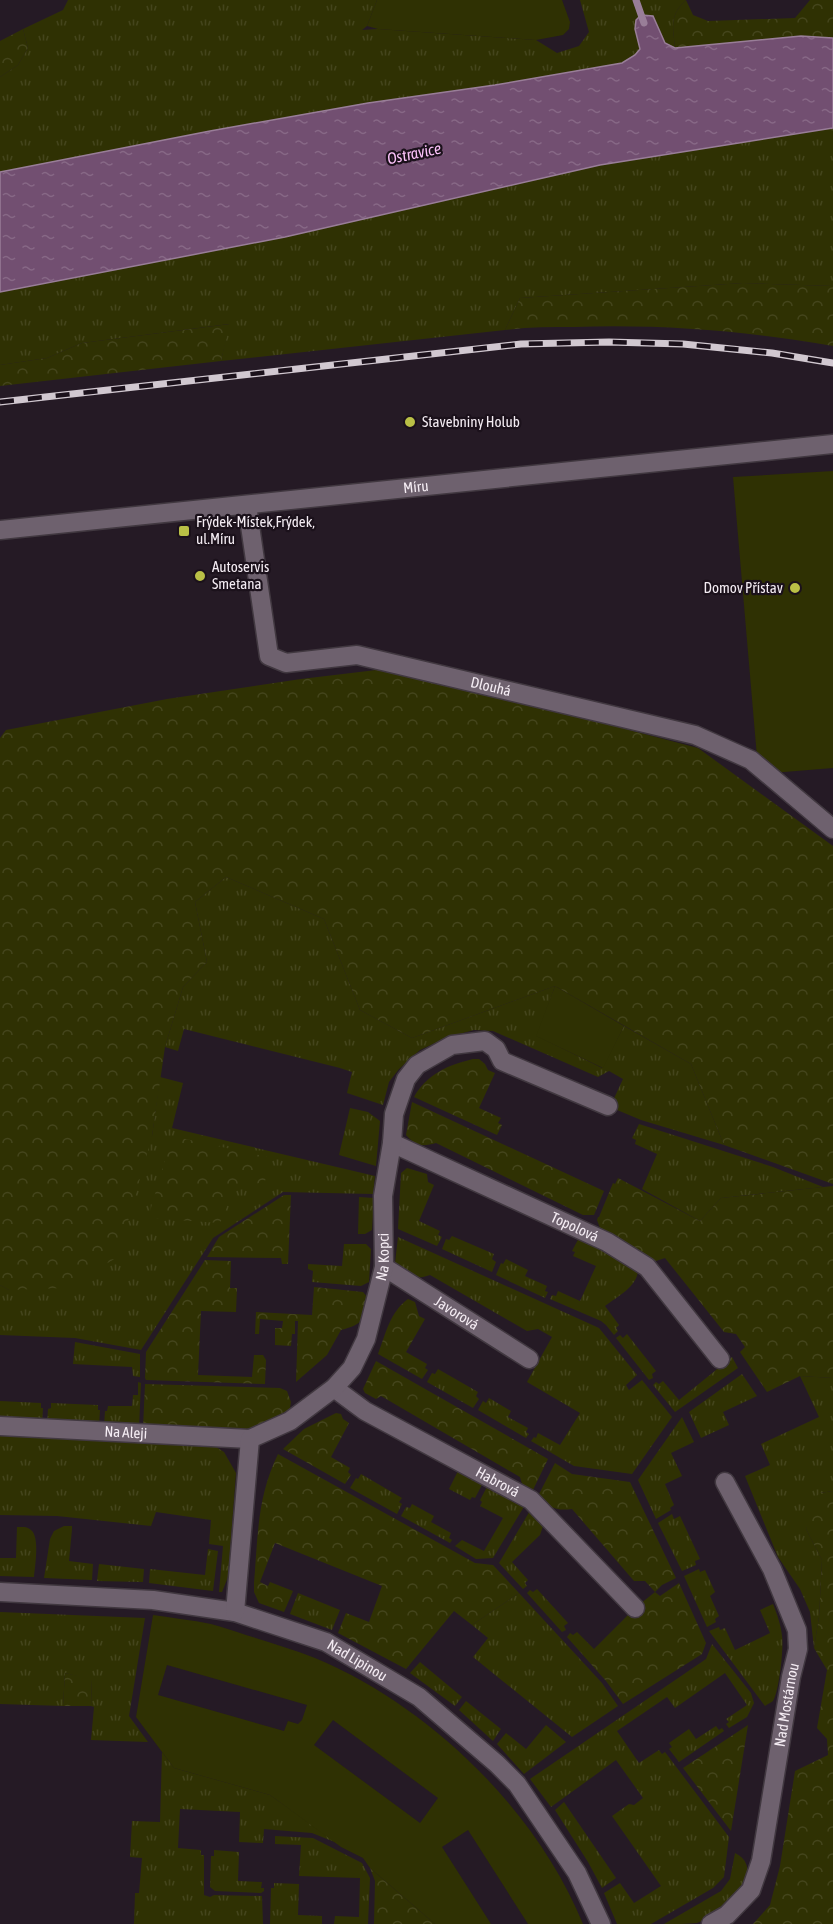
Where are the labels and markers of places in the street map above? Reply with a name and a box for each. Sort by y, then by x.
place label: Stavebniny Holub [422,413,520,430]
marker: Stavebniny Holub [403,415,417,429]
place label: Frýdek-Místek,Frýdek, ul.Míru [196,513,315,547]
marker: Frýdek-Místek,Frýdek, ul.Míru [177,524,191,538]
place label: Autoservis Smetana [212,558,269,592]
marker: Autoservis Smetana [193,569,207,583]
place label: Domov Přístav [704,579,783,596]
marker: Domov Přístav [788,581,802,595]

